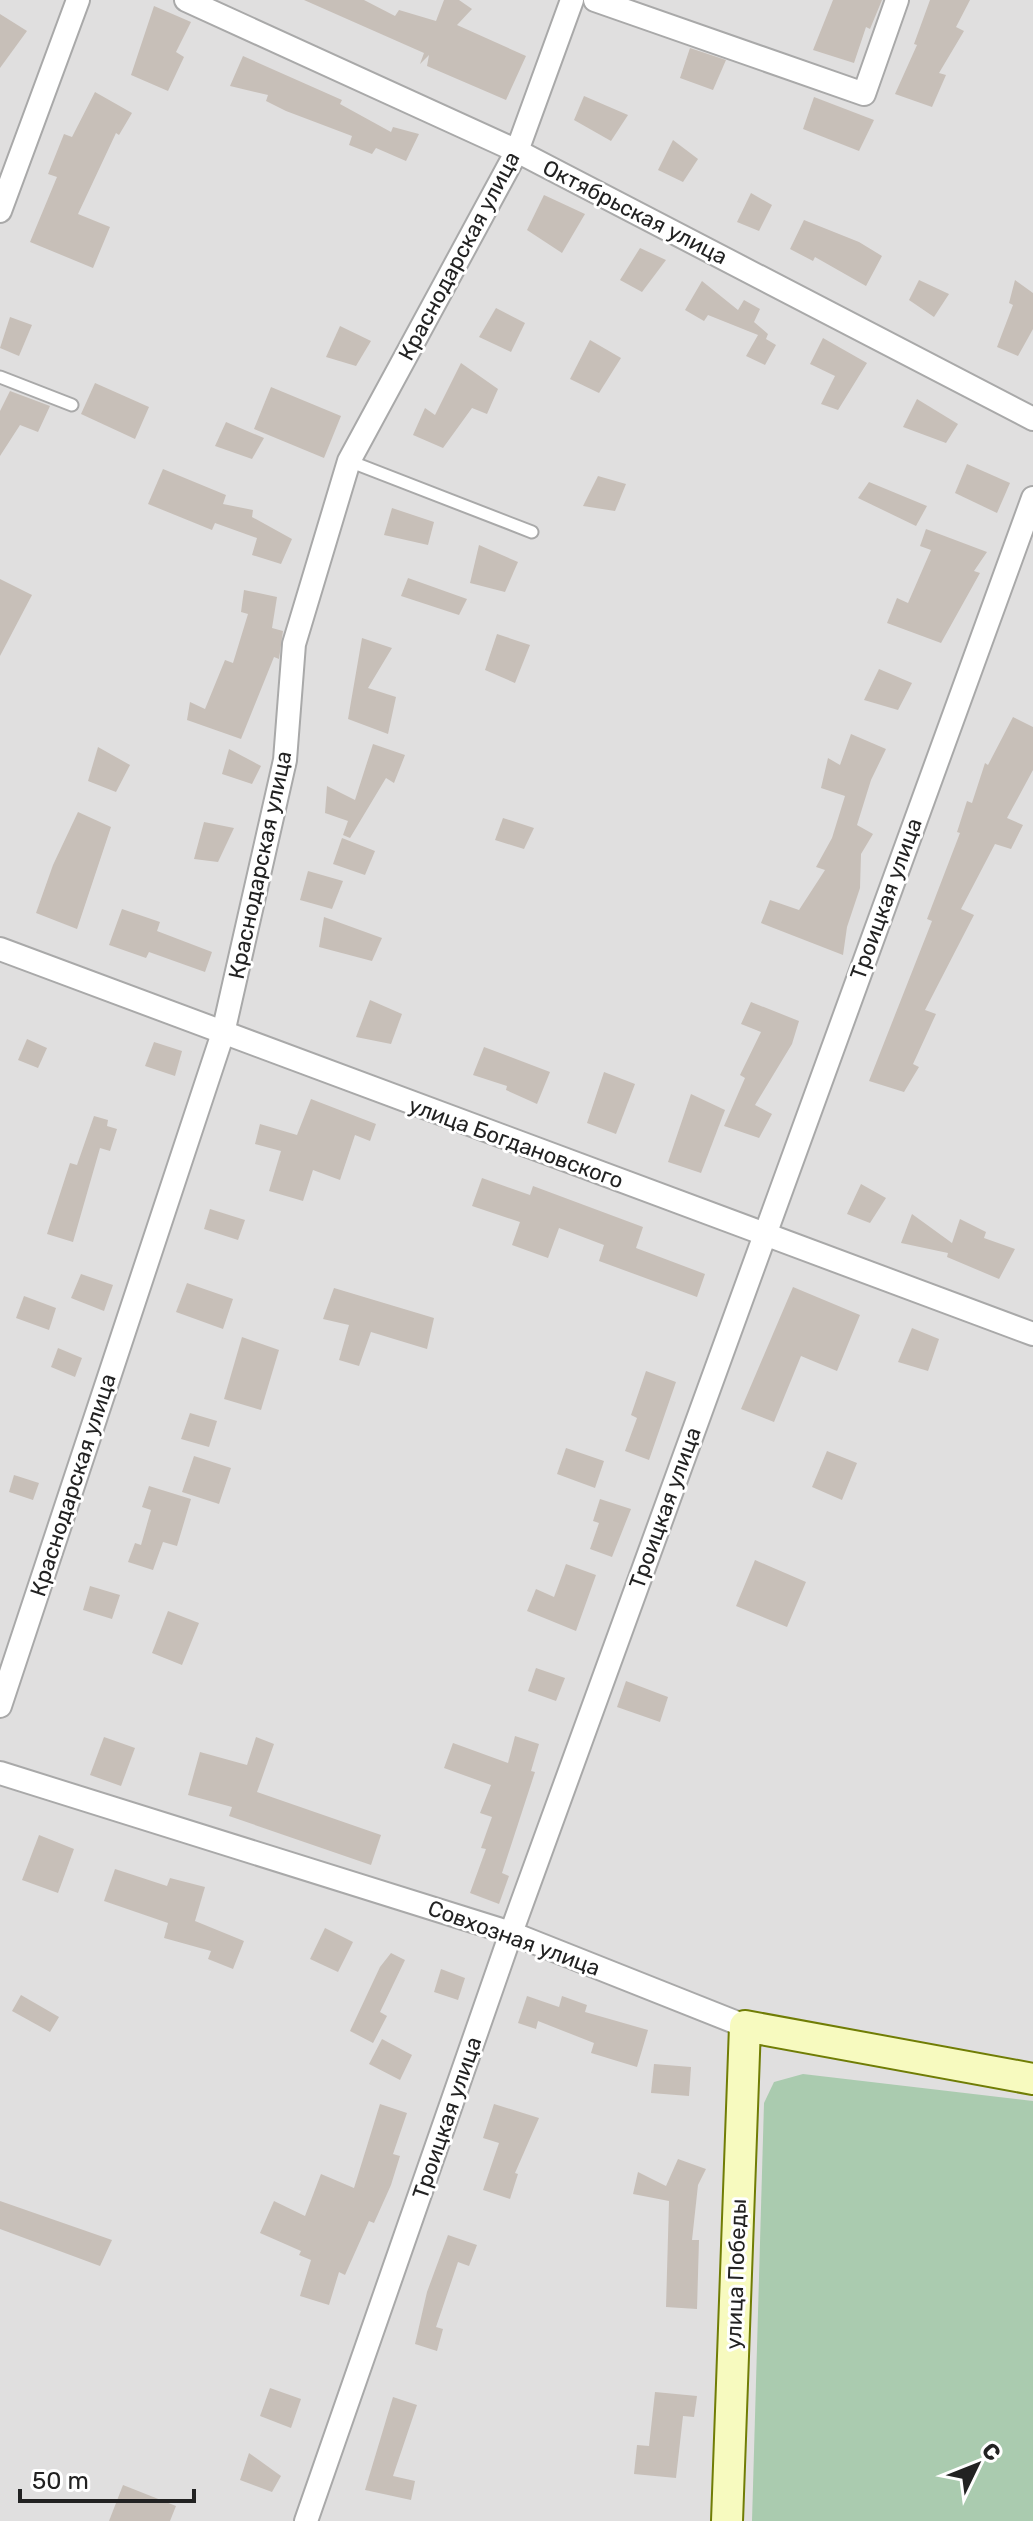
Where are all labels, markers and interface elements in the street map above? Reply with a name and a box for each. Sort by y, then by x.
street label: Краснодарская улица [392,147,526,365]
street label: Октябрьская улица [538,154,732,270]
street label: Краснодарская улица [223,748,297,982]
street label: Троицкая улица [844,814,928,984]
street label: улица Богдановского [405,1092,627,1194]
street label: Краснодарская улица [24,1370,122,1600]
street label: Троицкая улица [623,1423,707,1593]
street label: Совхозная улица [424,1894,604,1982]
street label: Троицкая улица [407,2033,487,2203]
street label: улица Победы [720,2198,752,2350]
north arrow [937,2425,1017,2505]
text: С [976,2437,1006,2467]
scale bar [20,2453,194,2503]
text: 50 m [32,2467,89,2495]

